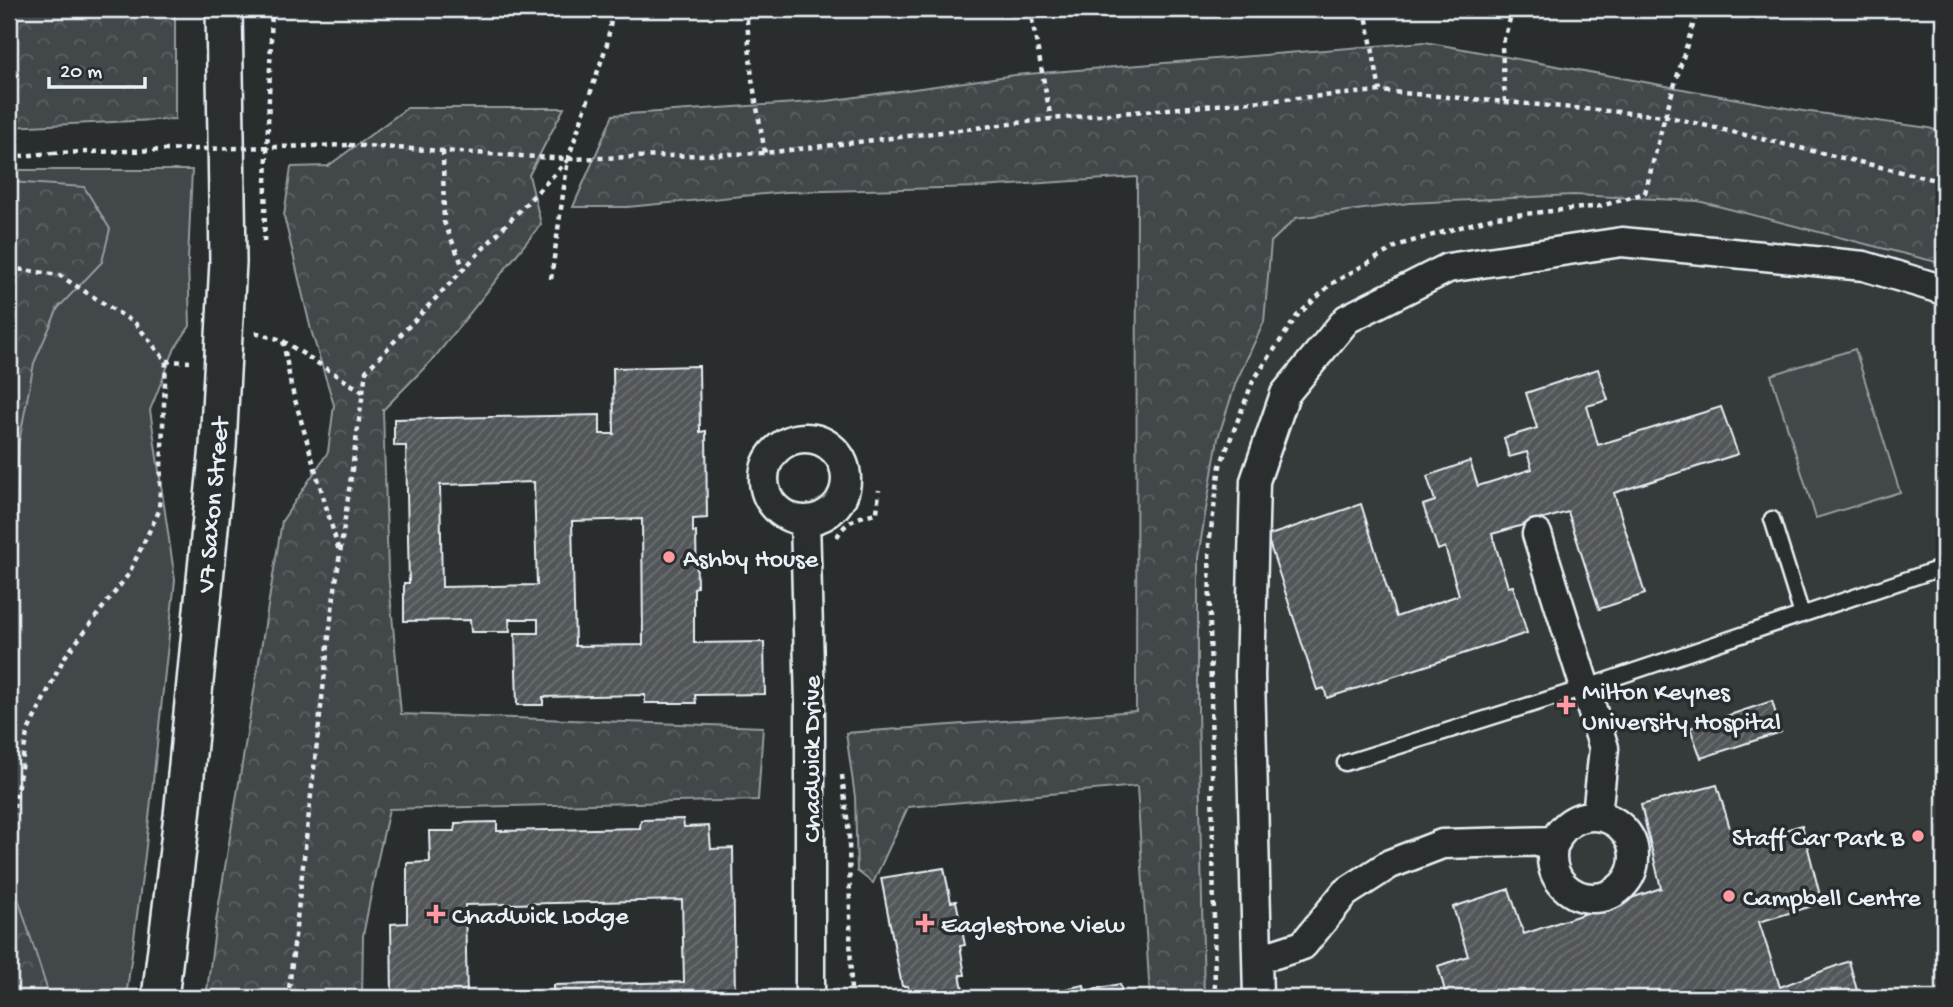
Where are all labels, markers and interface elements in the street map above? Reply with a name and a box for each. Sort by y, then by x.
scale bar [49,46,145,90]
text: 20 m [60,61,102,86]
street label: V7 Saxon Street [192,414,239,595]
place label: Ashby House [683,546,819,577]
marker: Ashby House [661,549,677,565]
street label: Chadwick Drive [799,675,830,842]
place label: Milton Keynes University Hospital [1582,679,1781,740]
marker: Milton Keynes University Hospital [1556,695,1576,715]
place label: Staff Car Park B [1732,825,1905,856]
marker: Staff Car Park B [1910,828,1926,844]
place label: Campbell Centre [1743,885,1921,916]
marker: Campbell Centre [1721,888,1737,904]
place label: Chadwick Lodge [452,903,629,934]
marker: Chadwick Lodge [426,904,446,924]
place label: Eaglestone View [941,912,1125,943]
marker: Eaglestone View [915,913,935,933]

